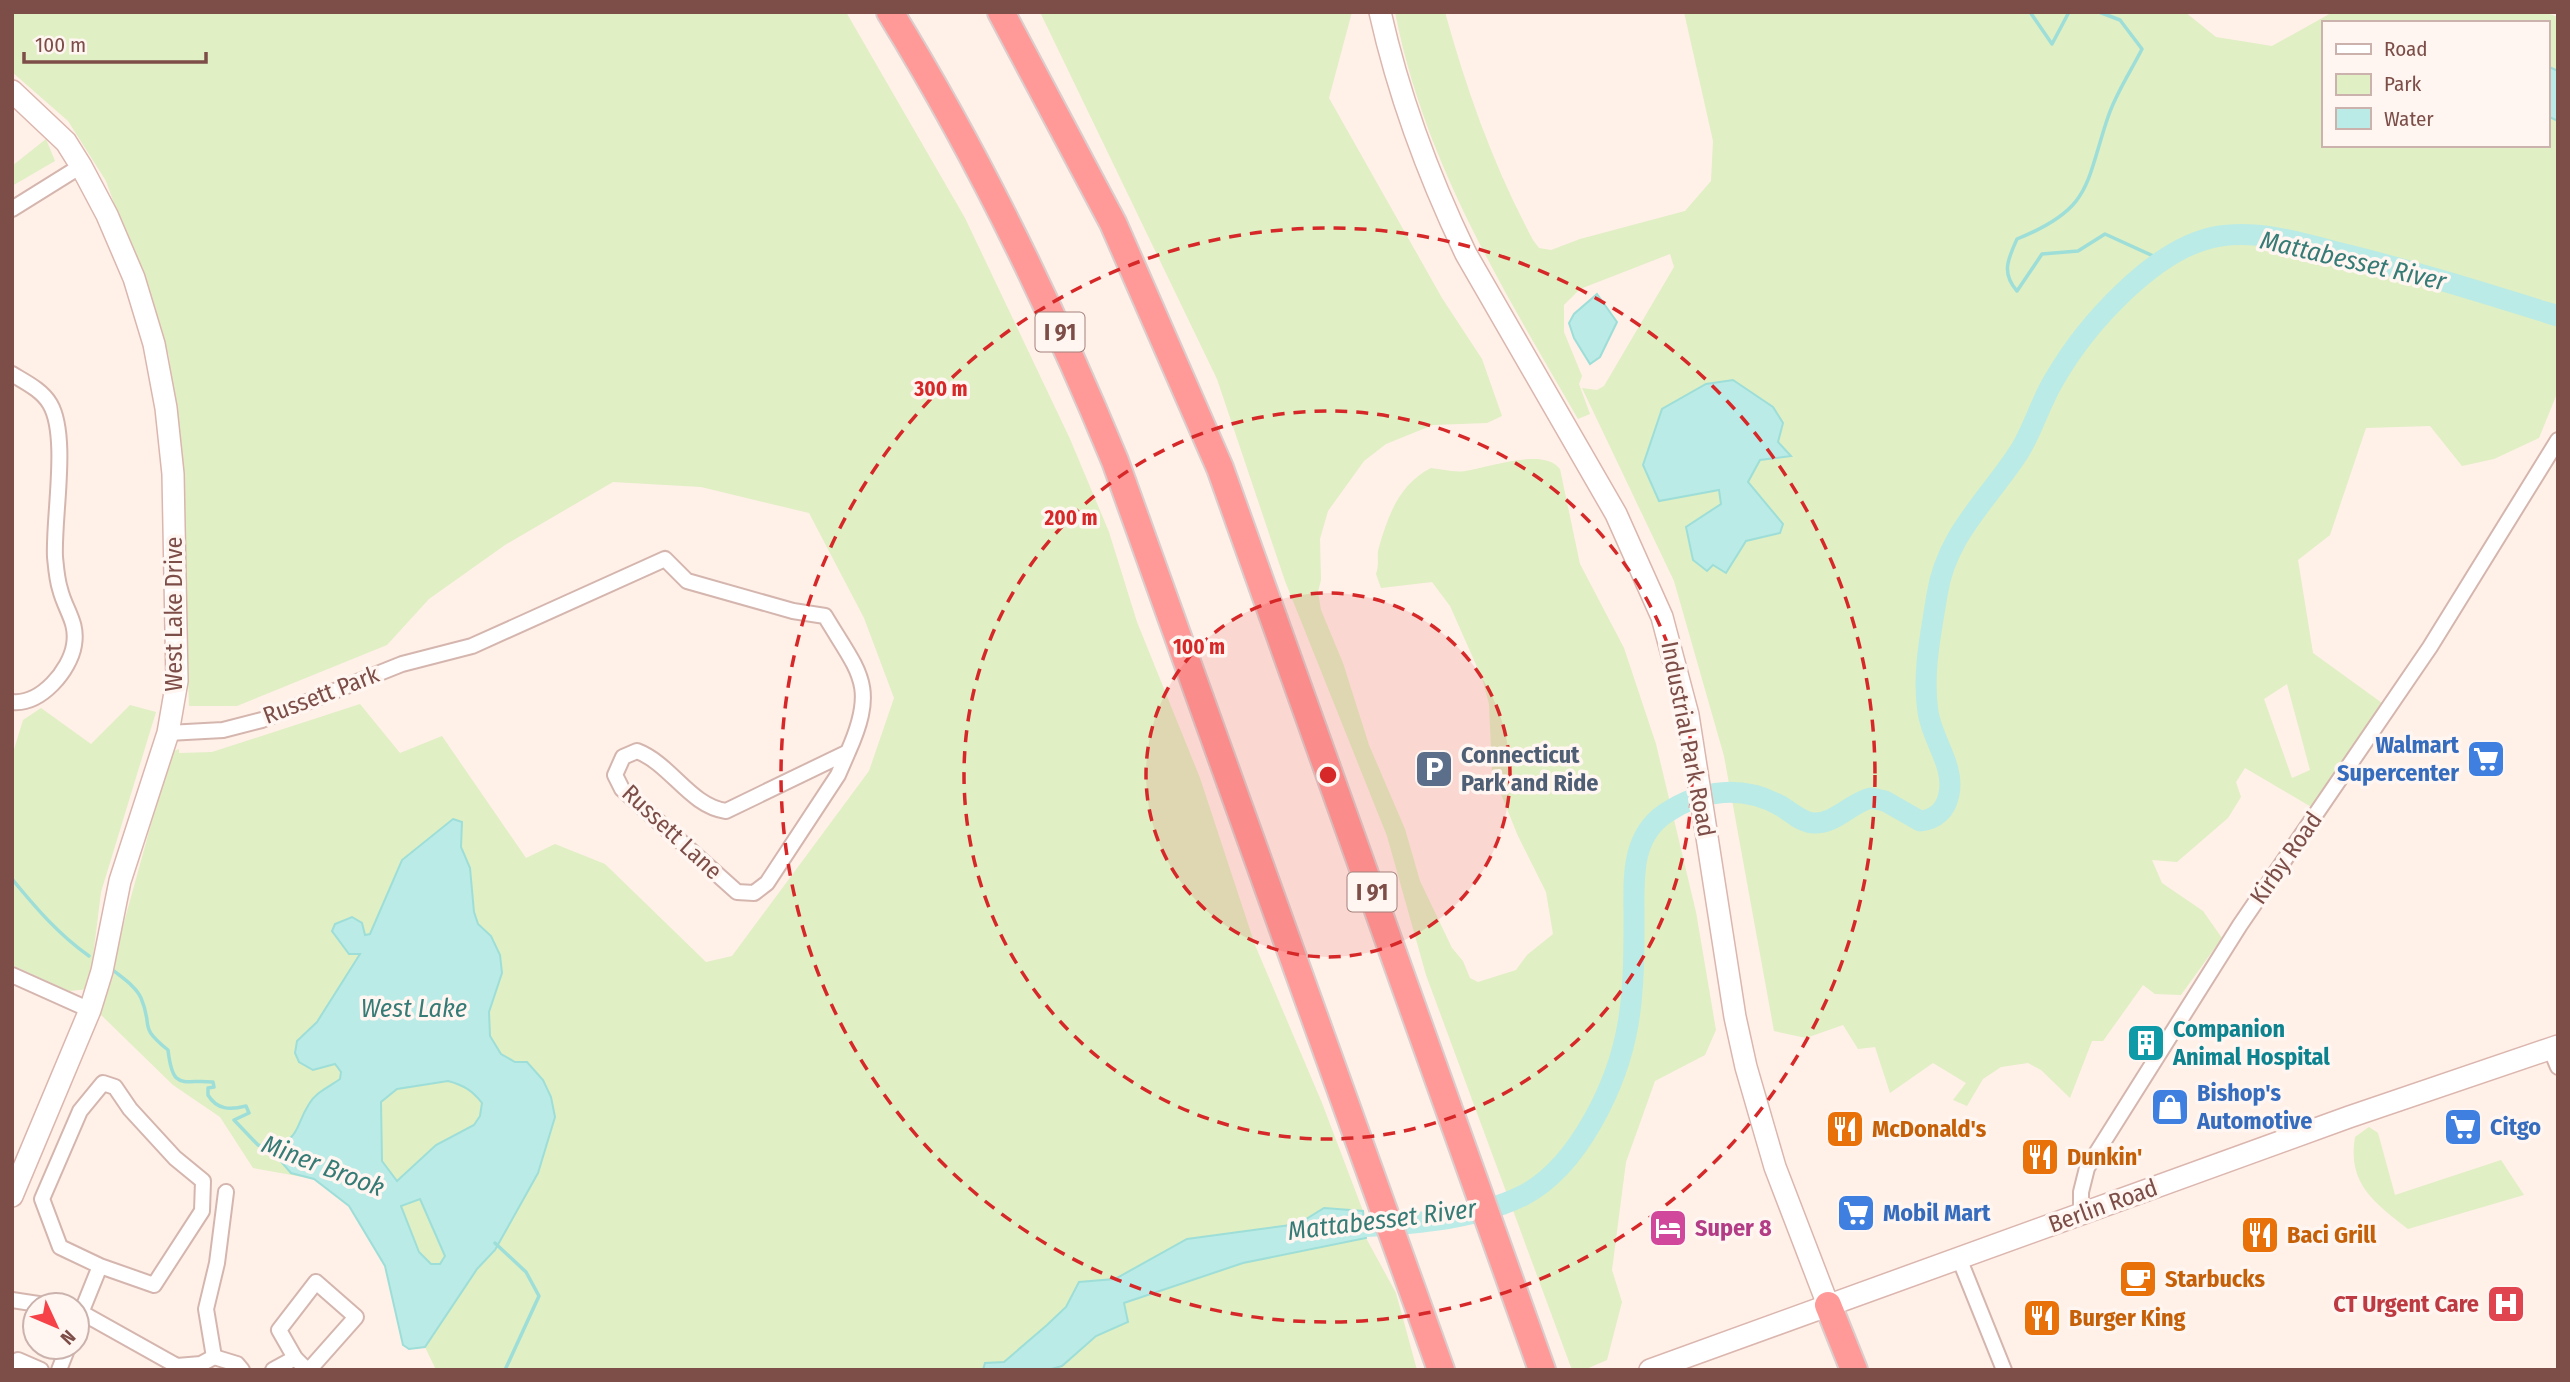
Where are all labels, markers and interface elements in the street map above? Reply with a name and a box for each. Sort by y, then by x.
scale bar [24,21,206,65]
legend [2322,21,2549,147]
text: 100 m [35,32,86,58]
text: Road [2384,36,2428,62]
text: Park [2384,71,2422,97]
text: Water [2384,106,2434,132]
water label: Mattabesset River [2257,225,2450,298]
road number: I 91 [1036,312,1084,352]
text: 300 m [913,376,968,402]
text: 200 m [1043,505,1098,531]
street label: West Lake Drive [160,537,188,691]
text: 100 m [1173,634,1225,660]
street label: Industrial Park Road [1655,639,1721,839]
street label: Russett Park [259,660,384,730]
place label: Walmart Supercenter [2337,731,2460,787]
supermarket icon: Walmart Supercenter [2465,738,2507,780]
place label: Connecticut Park and Ride [1461,741,1598,797]
parking icon: Connecticut Park and Ride [1413,748,1455,790]
centre of rings [1316,763,1340,787]
street label: Russett Lane [616,779,728,885]
street label: Kirby Road [2244,807,2328,909]
road number: I 91 [1348,872,1396,912]
water label: West Lake [361,993,467,1024]
place label: Companion Animal Hospital [2172,1015,2330,1071]
building icon: Companion Animal Hospital [2125,1022,2167,1064]
place label: Bishop's Automotive [2196,1079,2312,1135]
shop icon: Bishop's Automotive [2149,1086,2191,1128]
supermarket icon: Citgo [2442,1106,2484,1148]
restaurant icon: McDonald's [1824,1108,1866,1150]
place label: Citgo [2490,1113,2541,1141]
place label: McDonald's [1872,1115,1987,1143]
water label: Miner Brook [257,1129,389,1204]
restaurant icon: Dunkin' [2019,1136,2061,1178]
place label: Dunkin' [2067,1143,2142,1171]
street label: Berlin Road [2045,1173,2161,1239]
supermarket icon: Mobil Mart [1835,1192,1877,1234]
water label: Mattabesset River [1286,1193,1479,1247]
place label: Mobil Mart [1883,1199,1991,1227]
hotel icon: Super 8 [1647,1207,1689,1249]
place label: Super 8 [1695,1214,1772,1242]
restaurant icon: Baci Grill [2239,1214,2281,1256]
place label: Baci Grill [2287,1221,2377,1249]
cafe icon: Starbucks [2117,1258,2159,1300]
place label: Starbucks [2165,1265,2265,1293]
hospital icon: CT Urgent Care [2485,1283,2527,1325]
place label: CT Urgent Care [2333,1290,2479,1318]
north arrow [21,1291,91,1361]
restaurant icon: Burger King [2021,1297,2063,1339]
place label: Burger King [2069,1304,2185,1332]
text: N [56,1325,80,1350]

